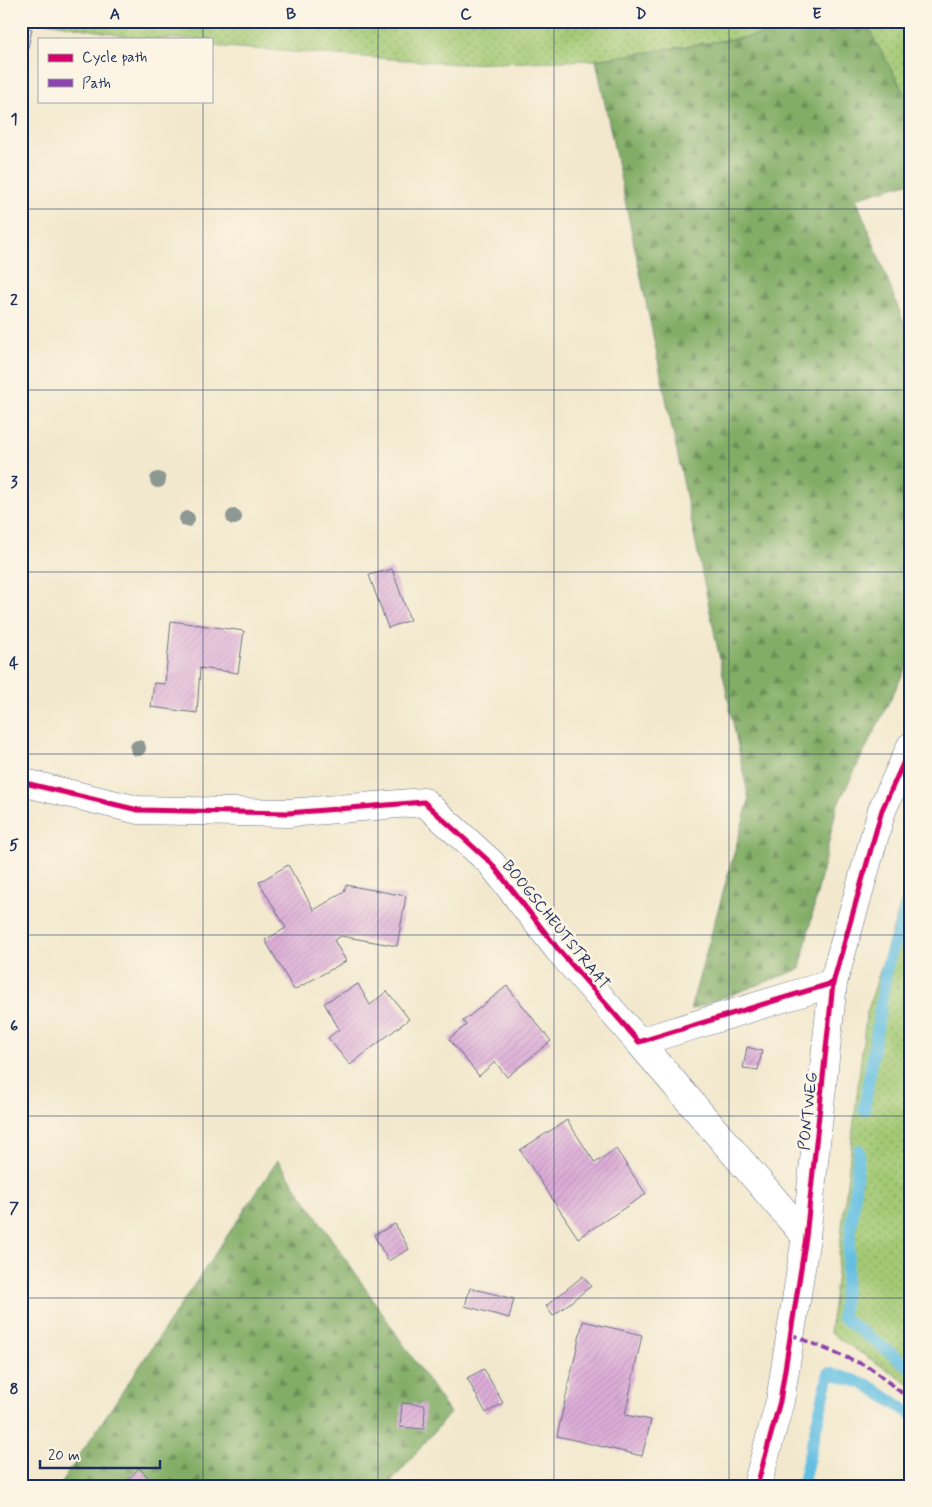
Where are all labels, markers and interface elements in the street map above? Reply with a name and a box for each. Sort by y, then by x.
text: A [110,4,120,25]
text: B [286,4,296,25]
text: C [460,4,472,25]
text: D [635,4,647,25]
text: E [812,4,822,25]
legend [38,38,212,102]
text: Cycle path [82,48,147,68]
text: Path [82,74,111,94]
text: 1 [10,109,18,130]
text: 2 [10,290,18,311]
text: 3 [10,472,18,493]
text: 4 [9,653,19,674]
text: 5 [9,835,19,856]
street label: BOOGSCHEUTSTRAAT [497,856,615,994]
text: 6 [10,1016,18,1037]
street label: PONTWEG [794,1071,823,1151]
text: 7 [9,1198,19,1219]
text: 8 [9,1379,19,1400]
scale bar [40,1437,160,1469]
text: 20 m [48,1446,80,1466]

